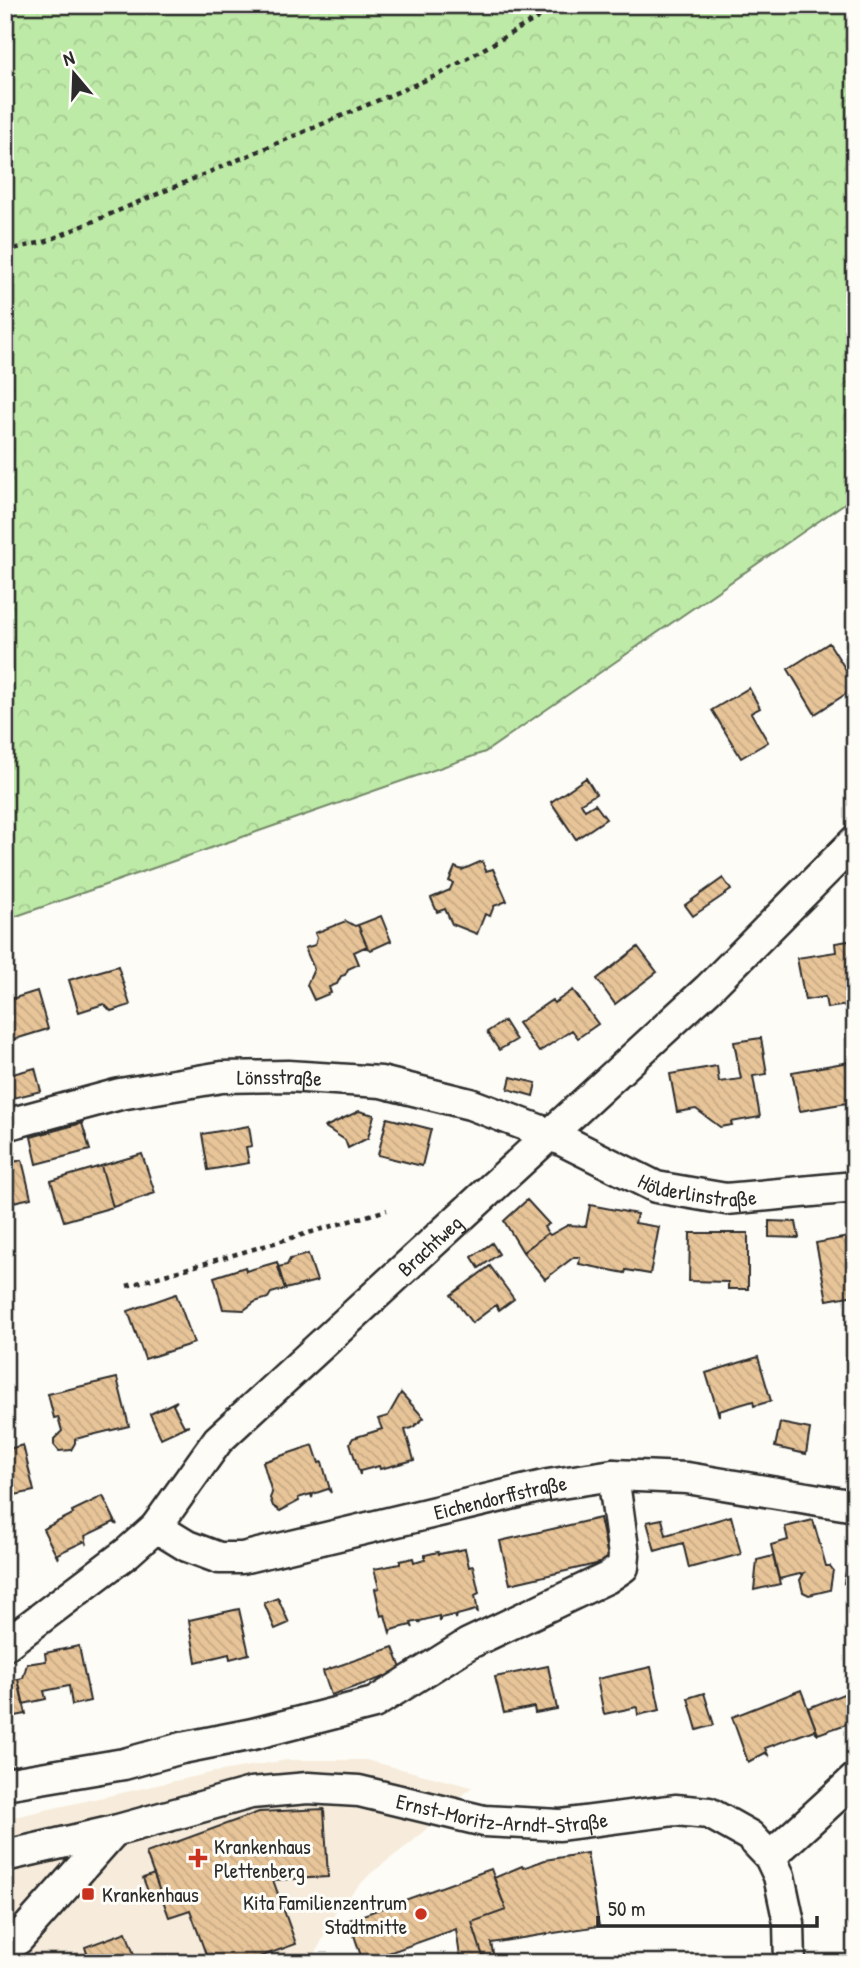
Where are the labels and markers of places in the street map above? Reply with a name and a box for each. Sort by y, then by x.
place label: Krankenhaus Plettenberg [214,1832,311,1885]
marker: Krankenhaus Plettenberg [188,1848,208,1868]
place label: Krankenhaus [102,1880,199,1909]
marker: Krankenhaus [80,1886,96,1902]
place label: Kita Familienzentrum Stadtmitte [243,1888,407,1941]
marker: Kita Familienzentrum Stadtmitte [413,1906,429,1922]

